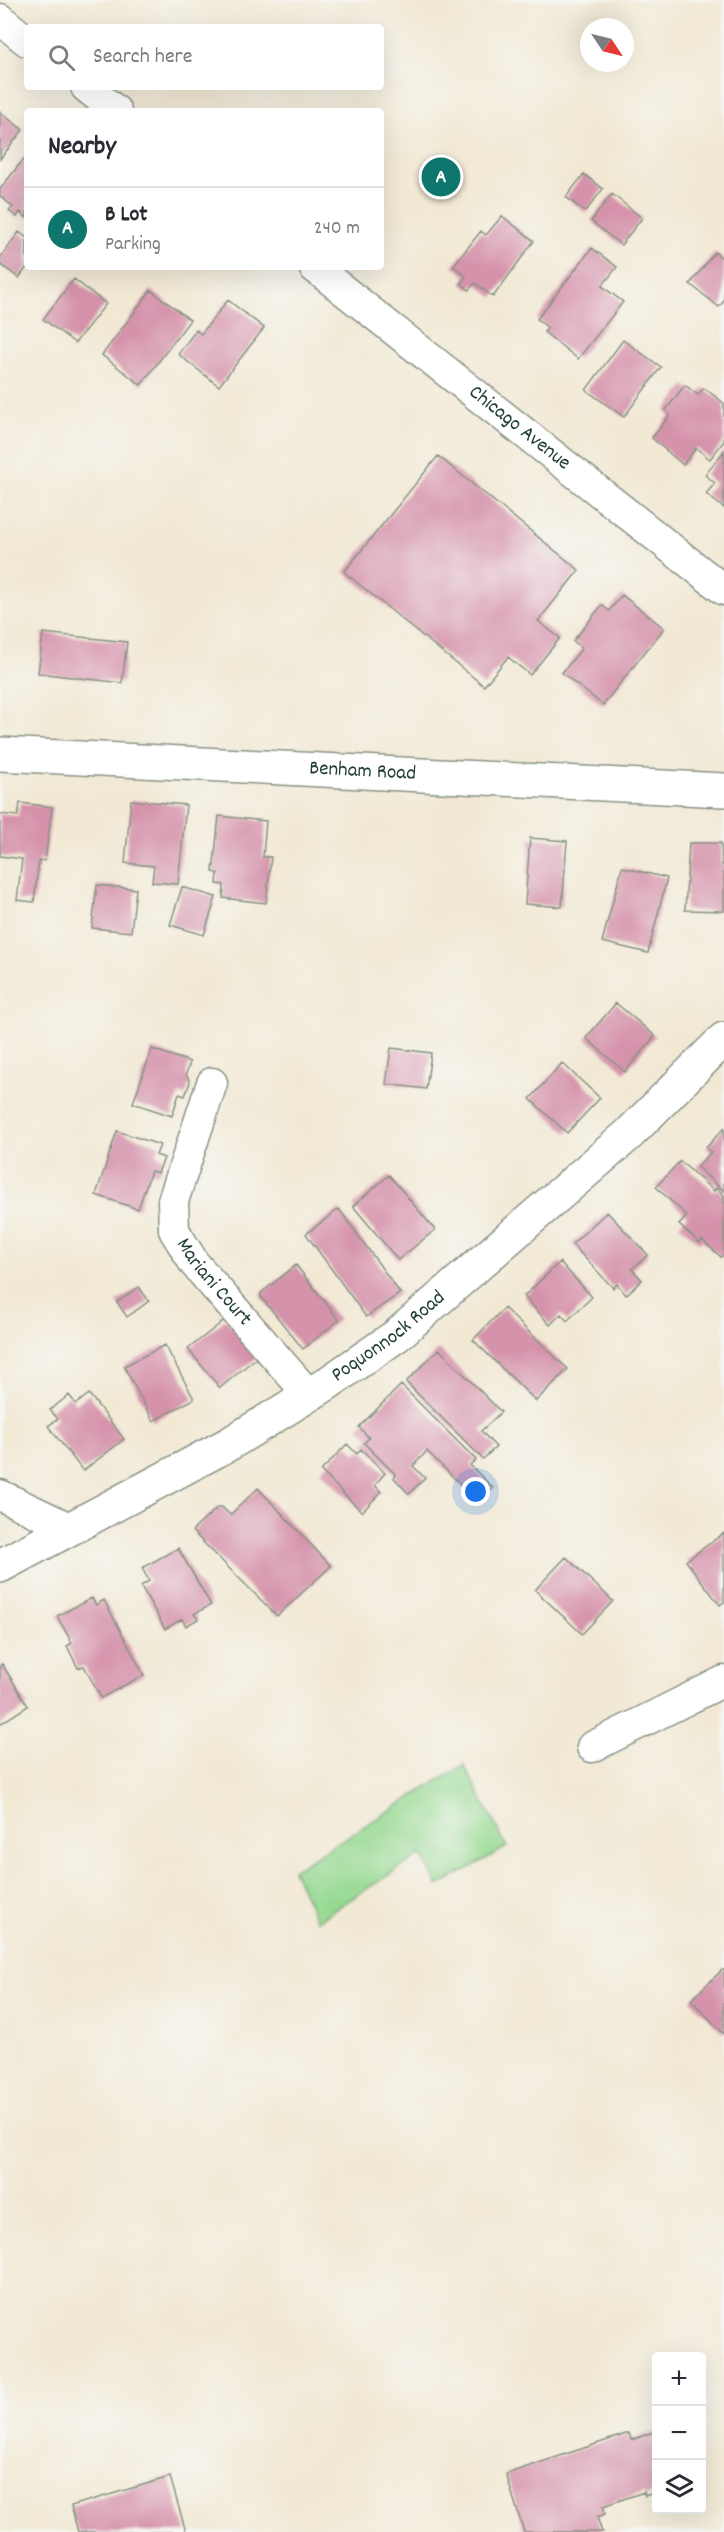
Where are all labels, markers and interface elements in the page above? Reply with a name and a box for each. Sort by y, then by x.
north arrow [580,18,634,72]
search box [24,24,384,90]
icon: search [45,41,78,74]
text: Search here [93,42,192,73]
text: Nearby [48,129,116,166]
pin: A [422,154,460,200]
text: B Lot [105,200,147,231]
text: A [62,215,73,243]
text: 240 m [314,215,360,243]
text: Parking [105,231,161,259]
street label: Chicago Avenue [461,379,577,478]
street label: Benham Road [308,754,417,790]
street label: Mariani Court [168,1233,258,1334]
street label: Poquonnock Road [326,1284,453,1391]
your location [461,1477,490,1506]
map controls [652,2352,706,2514]
button: + [652,2352,706,2406]
button: − [652,2406,706,2460]
button: layers [652,2460,706,2514]

